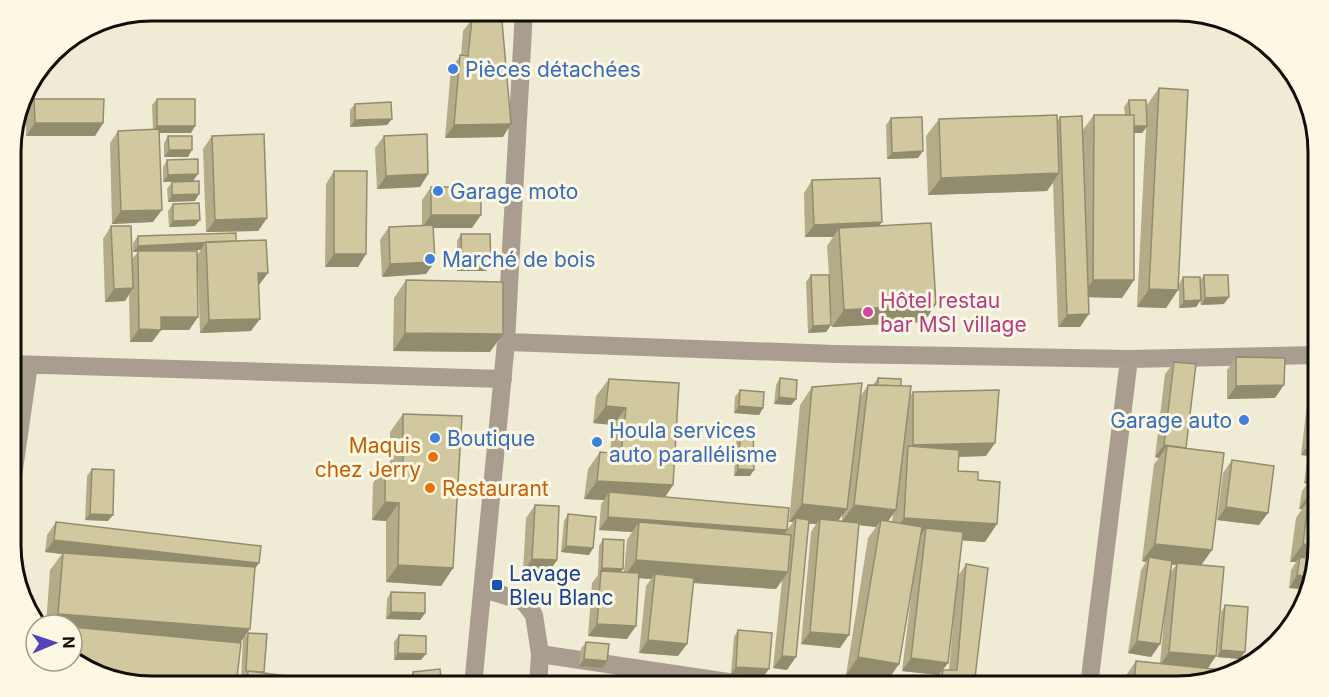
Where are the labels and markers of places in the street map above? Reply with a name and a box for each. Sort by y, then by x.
place label: Pièces détachées [465,57,641,82]
marker: Pièces détachées [446,62,460,76]
place label: Garage moto [450,179,578,204]
marker: Garage moto [431,184,445,198]
place label: Marché de bois [442,247,596,272]
marker: Marché de bois [423,252,437,266]
place label: Hôtel restau bar MSI village [880,288,1027,337]
marker: Hôtel restau bar MSI village [861,305,875,319]
place label: Garage auto [1110,408,1232,433]
marker: Garage auto [1237,413,1251,427]
place label: Houla services auto parallélisme [609,418,777,467]
place label: Boutique [447,426,535,451]
marker: Boutique [428,431,442,445]
place label: Maquis chez Jerry [315,433,421,482]
marker: Houla services auto parallélisme [590,435,604,449]
marker: Maquis chez Jerry [426,450,440,464]
place label: Restaurant [442,476,549,501]
marker: Restaurant [423,481,437,495]
place label: Lavage Bleu Blanc [509,561,613,610]
marker: Lavage Bleu Blanc [490,578,504,592]

